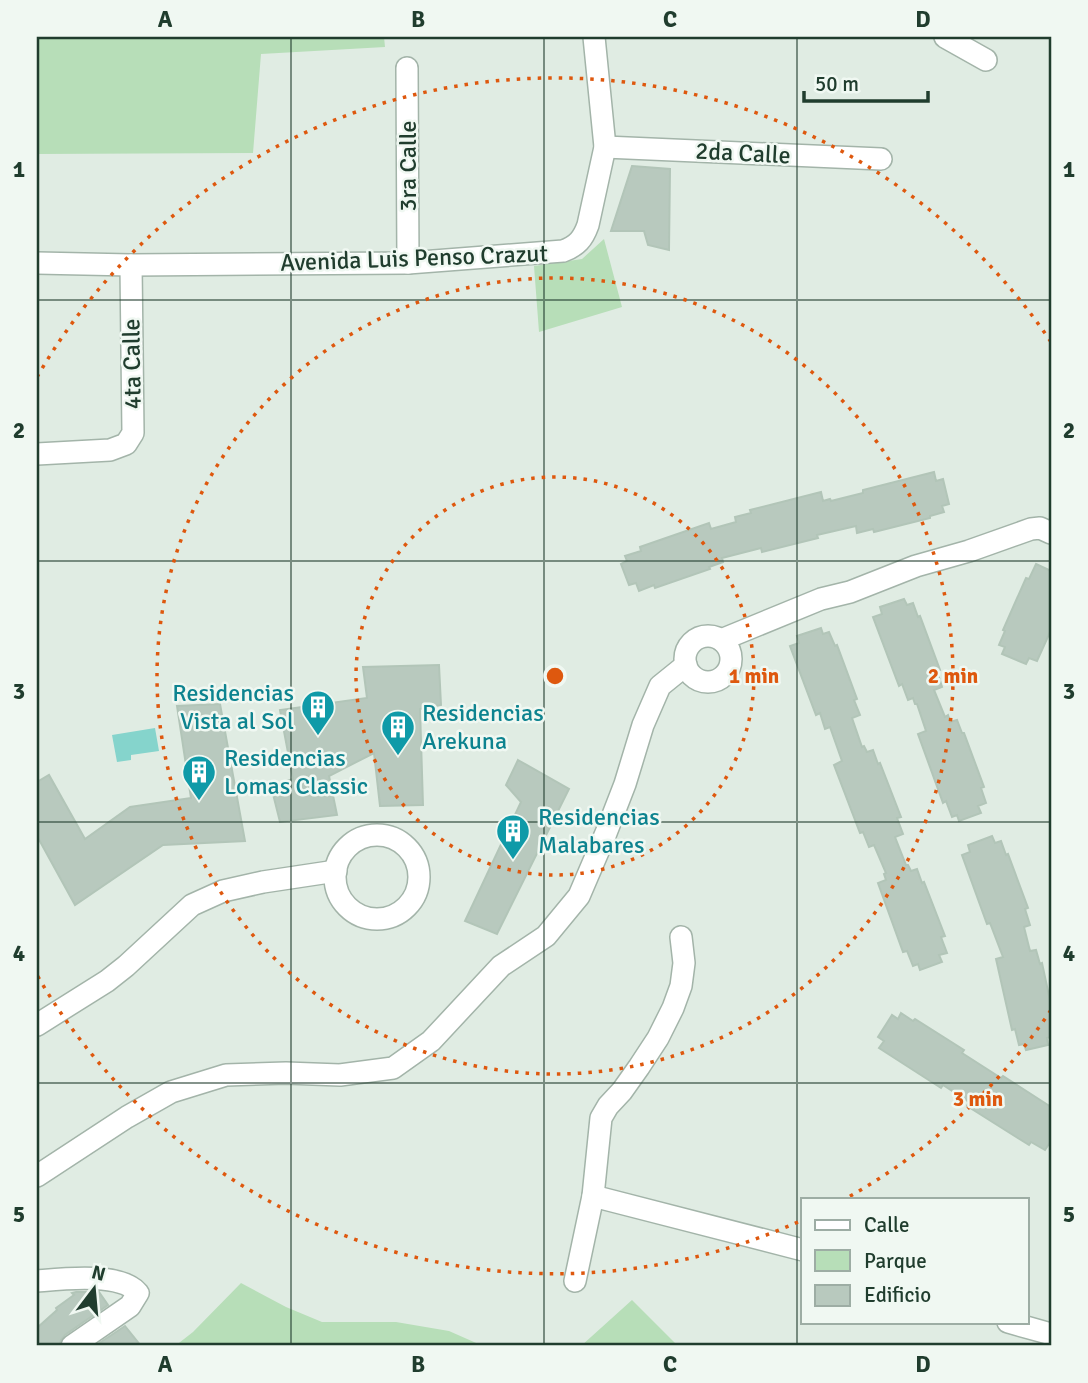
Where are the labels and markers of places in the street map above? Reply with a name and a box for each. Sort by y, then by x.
centre of rings [543,664,567,688]
place label: Residencias Vista al Sol [172,678,294,736]
building icon: Residencias Vista al Sol [299,688,337,737]
place label: Residencias Arekuna [422,698,544,756]
building icon: Residencias Arekuna [379,708,417,757]
place label: Residencias Lomas Classic [224,743,368,801]
building icon: Residencias Lomas Classic [180,753,218,802]
place label: Residencias Malabares [538,802,660,860]
building icon: Residencias Malabares [494,812,532,861]

